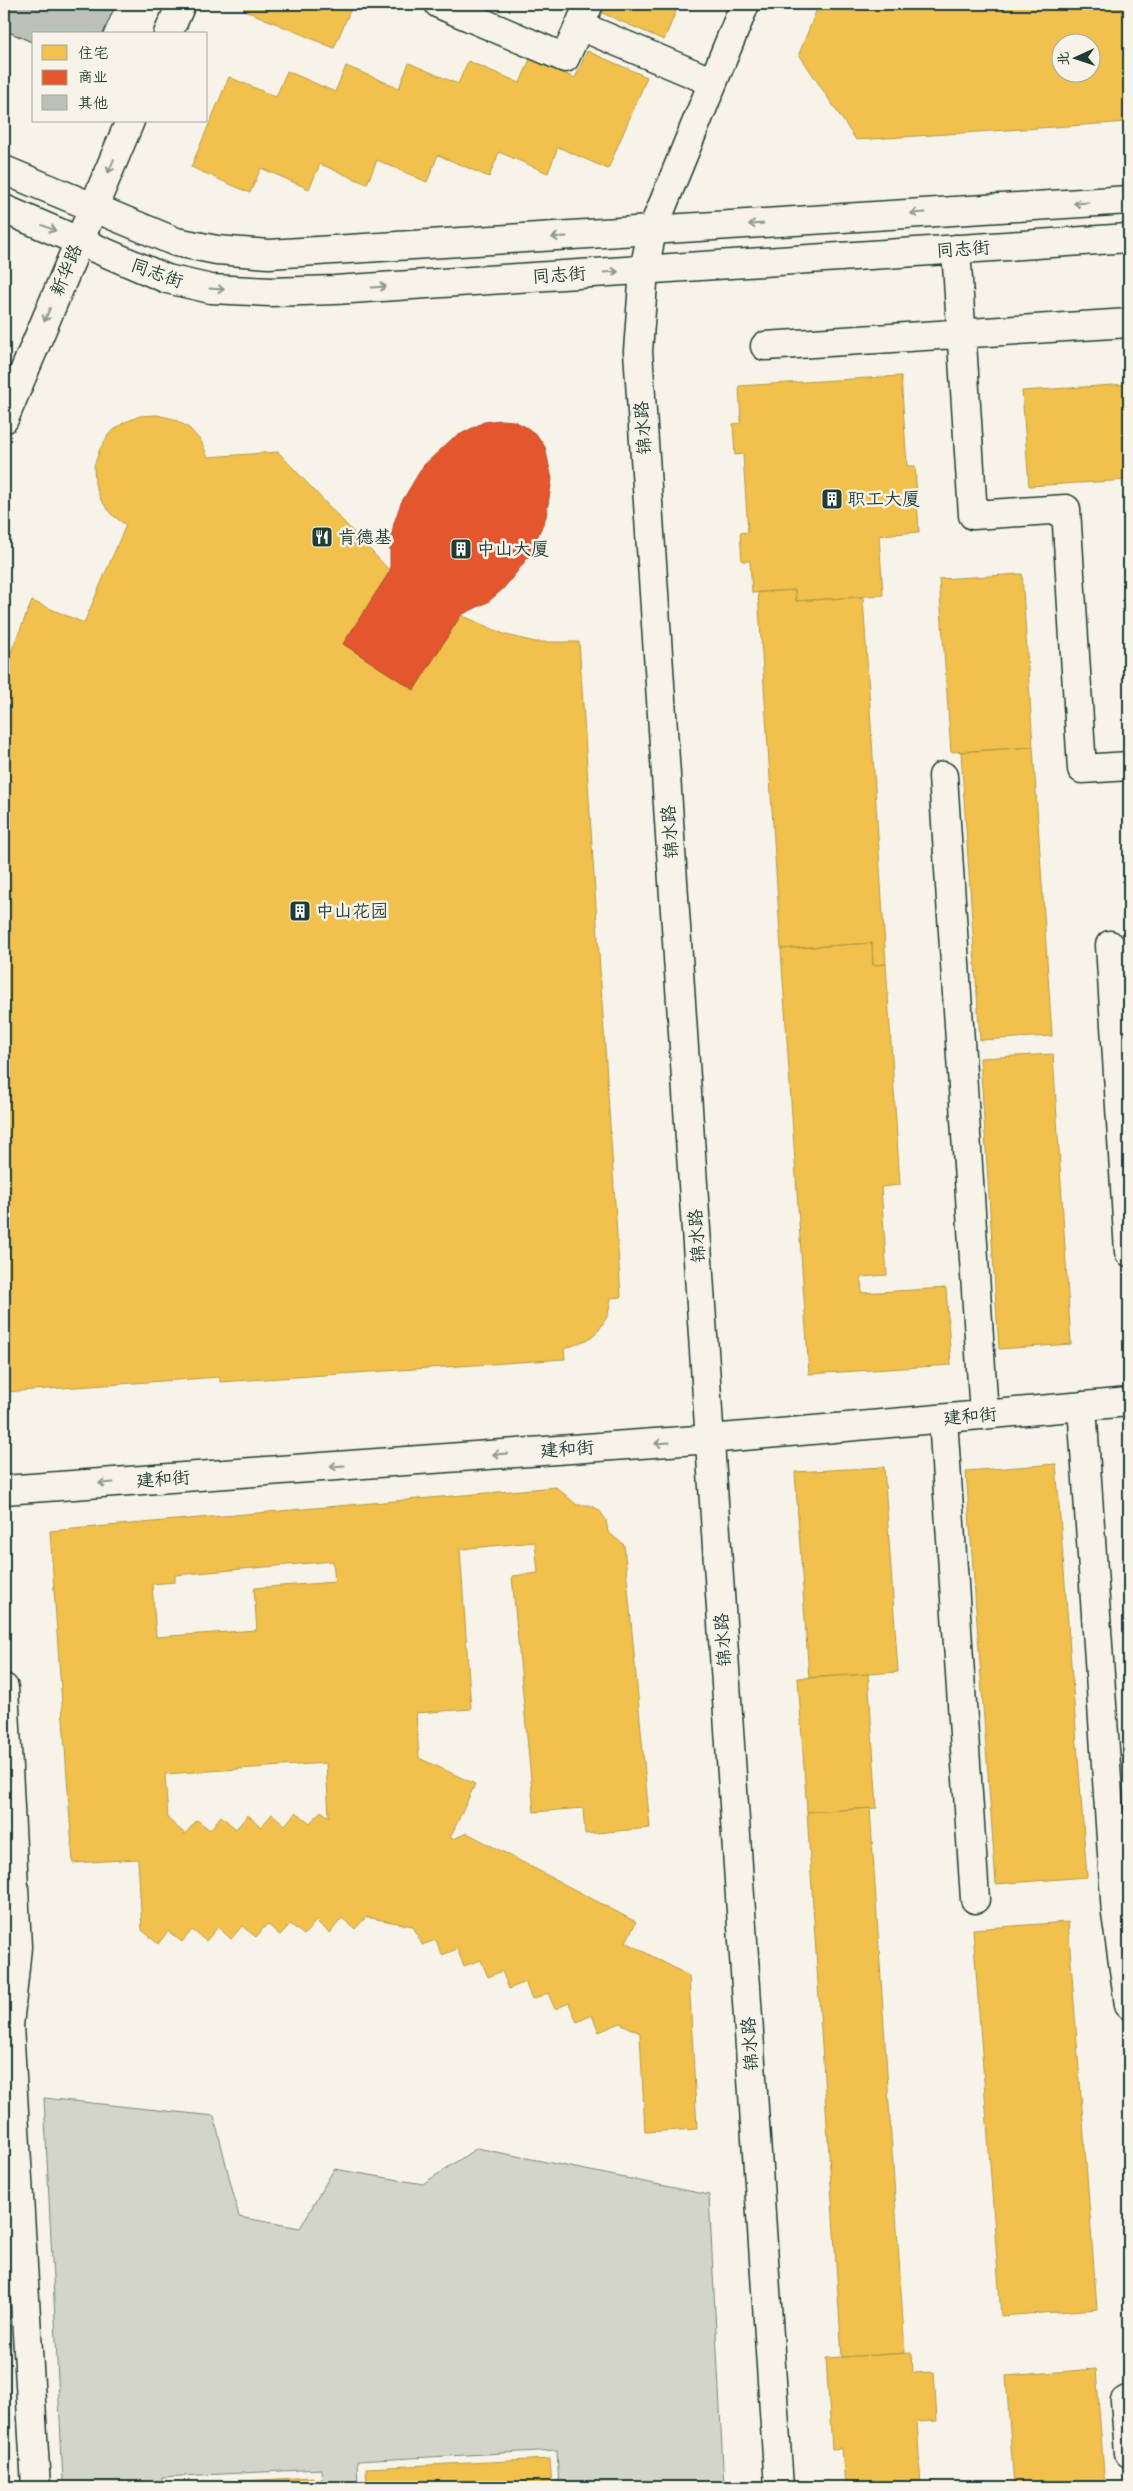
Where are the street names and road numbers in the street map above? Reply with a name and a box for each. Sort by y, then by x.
street label: 同志街 [935,237,991,262]
street label: 新华路 [46,241,87,299]
street label: 同志街 [128,254,186,293]
street label: 同志街 [531,263,587,288]
street label: 锦水路 [631,400,656,456]
street label: 锦水路 [658,804,683,860]
street label: 锦水路 [685,1208,710,1264]
street label: 建和街 [942,1404,998,1429]
street label: 建和街 [539,1437,595,1462]
street label: 建和街 [135,1467,191,1492]
street label: 锦水路 [711,1612,736,1668]
street label: 锦水路 [738,2016,763,2072]

